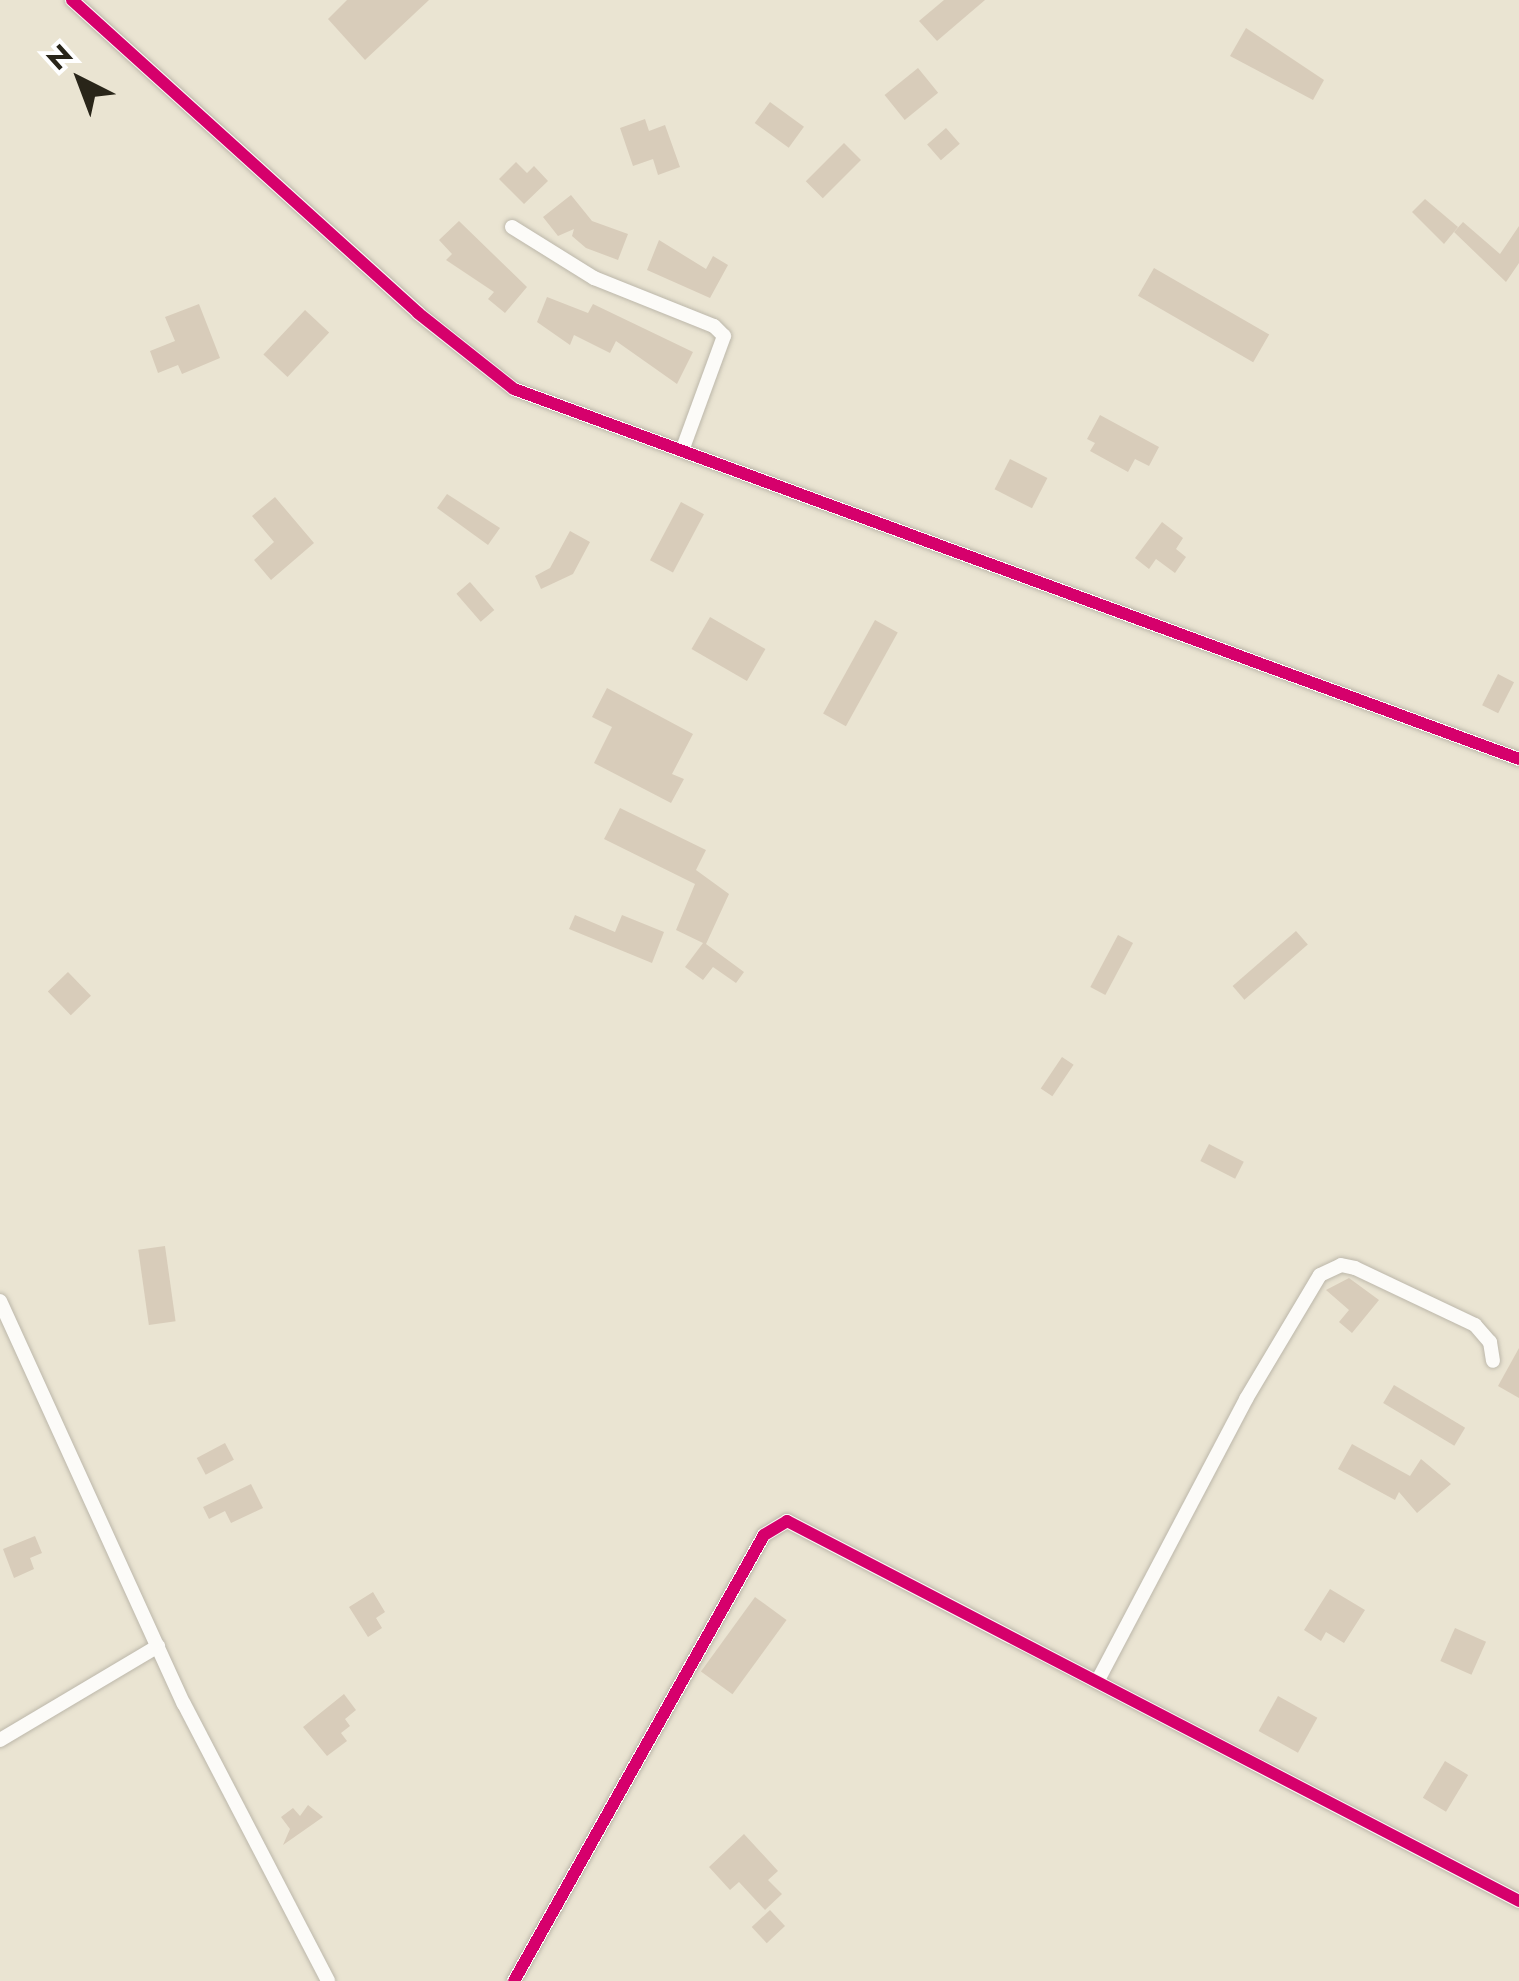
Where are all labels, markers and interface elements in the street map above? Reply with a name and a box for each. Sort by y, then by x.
north arrow [30,30,130,130]
text: N [38,35,82,80]

